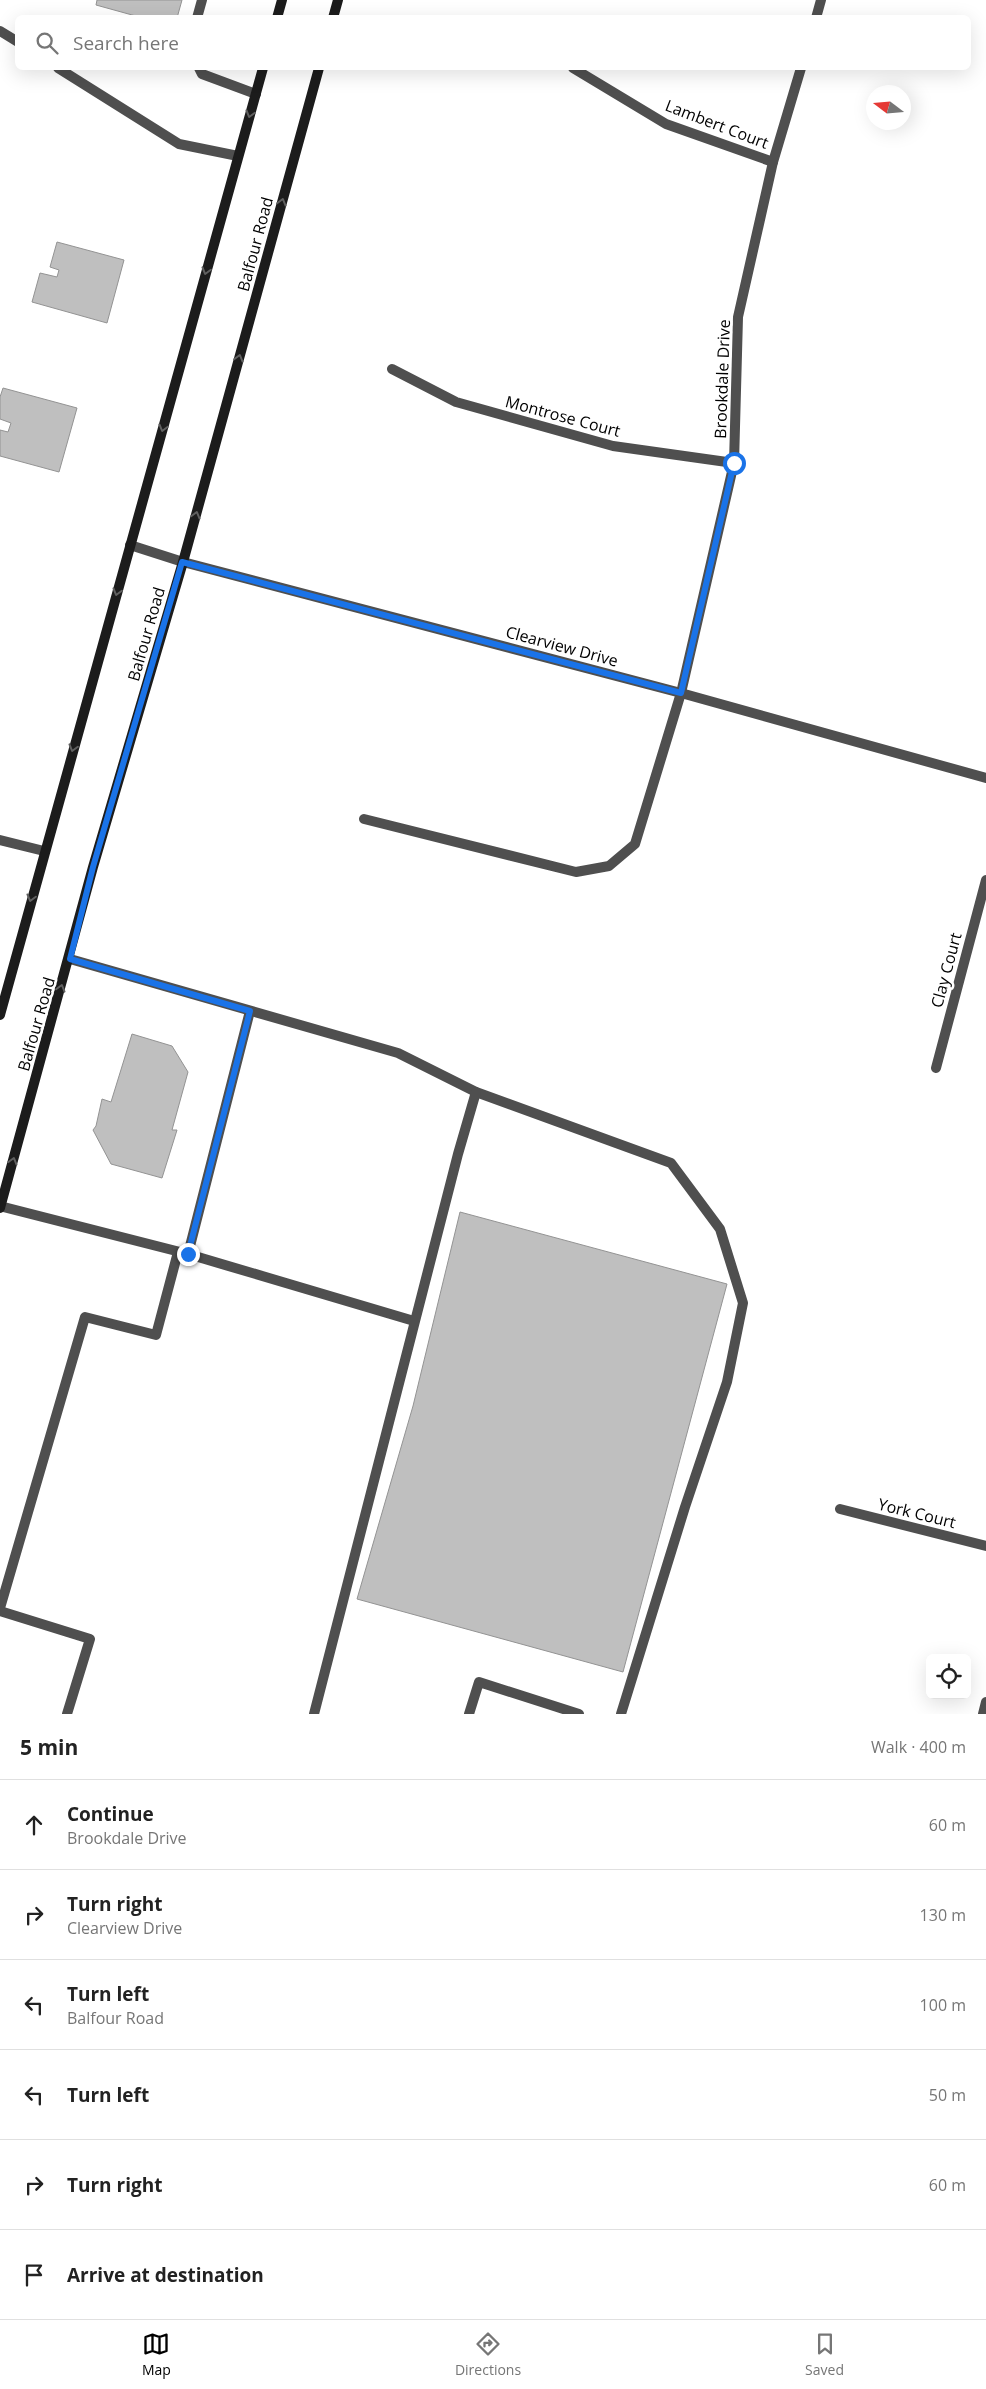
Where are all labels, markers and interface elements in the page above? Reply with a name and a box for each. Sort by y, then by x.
search box [15,15,971,70]
icon: search [33,29,61,57]
text: Search here [73,30,179,56]
north arrow [866,85,911,130]
street label: Lambert Court [662,94,772,154]
one-way arrow [245,110,256,119]
street label: Balfour Road [232,194,278,294]
one-way arrow [276,197,287,206]
one-way arrow [201,267,212,275]
street label: Brookdale Drive [709,319,735,439]
one-way arrow [233,354,244,363]
street label: Montrose Court [503,390,623,442]
one-way arrow [158,423,168,431]
route start [723,452,746,475]
one-way arrow [190,511,200,519]
street label: Balfour Road [122,584,170,684]
one-way arrow [112,587,123,596]
street label: Clearview Drive [503,620,621,672]
one-way arrow [68,744,79,753]
one-way arrow [27,894,37,902]
street label: Clay Court [925,930,967,1010]
street label: Balfour Road [12,974,60,1074]
one-way arrow [56,984,66,993]
one-way arrow [8,1158,18,1166]
route end [177,1243,200,1266]
street label: York Court [876,1493,958,1533]
map controls [926,1654,971,1699]
button: locate [926,1654,971,1699]
text: 5 min [20,1733,78,1761]
text: Walk · 400 m [871,1736,966,1758]
text: Continue [67,1801,154,1827]
icon: ahead [20,1811,48,1839]
text: 60 m [929,1814,966,1836]
text: Brookdale Drive [67,1827,187,1849]
text: Turn right [67,1891,162,1917]
icon: right [20,1901,48,1929]
text: 130 m [920,1904,966,1926]
text: Clearview Drive [67,1917,182,1939]
text: Turn left [67,1981,149,2007]
icon: left [20,1991,48,2019]
text: 100 m [920,1994,966,2016]
text: Balfour Road [67,2007,164,2029]
icon: left [20,2081,48,2109]
text: Turn left [67,2082,149,2108]
text: 50 m [929,2084,966,2106]
icon: right [20,2171,48,2199]
text: Turn right [67,2172,162,2198]
text: 60 m [929,2174,966,2196]
icon: arrive [20,2261,48,2289]
text: Arrive at destination [67,2262,264,2288]
tab: Map [142,2330,171,2379]
tab: Directions [455,2330,521,2379]
tab: Saved [805,2330,844,2379]

